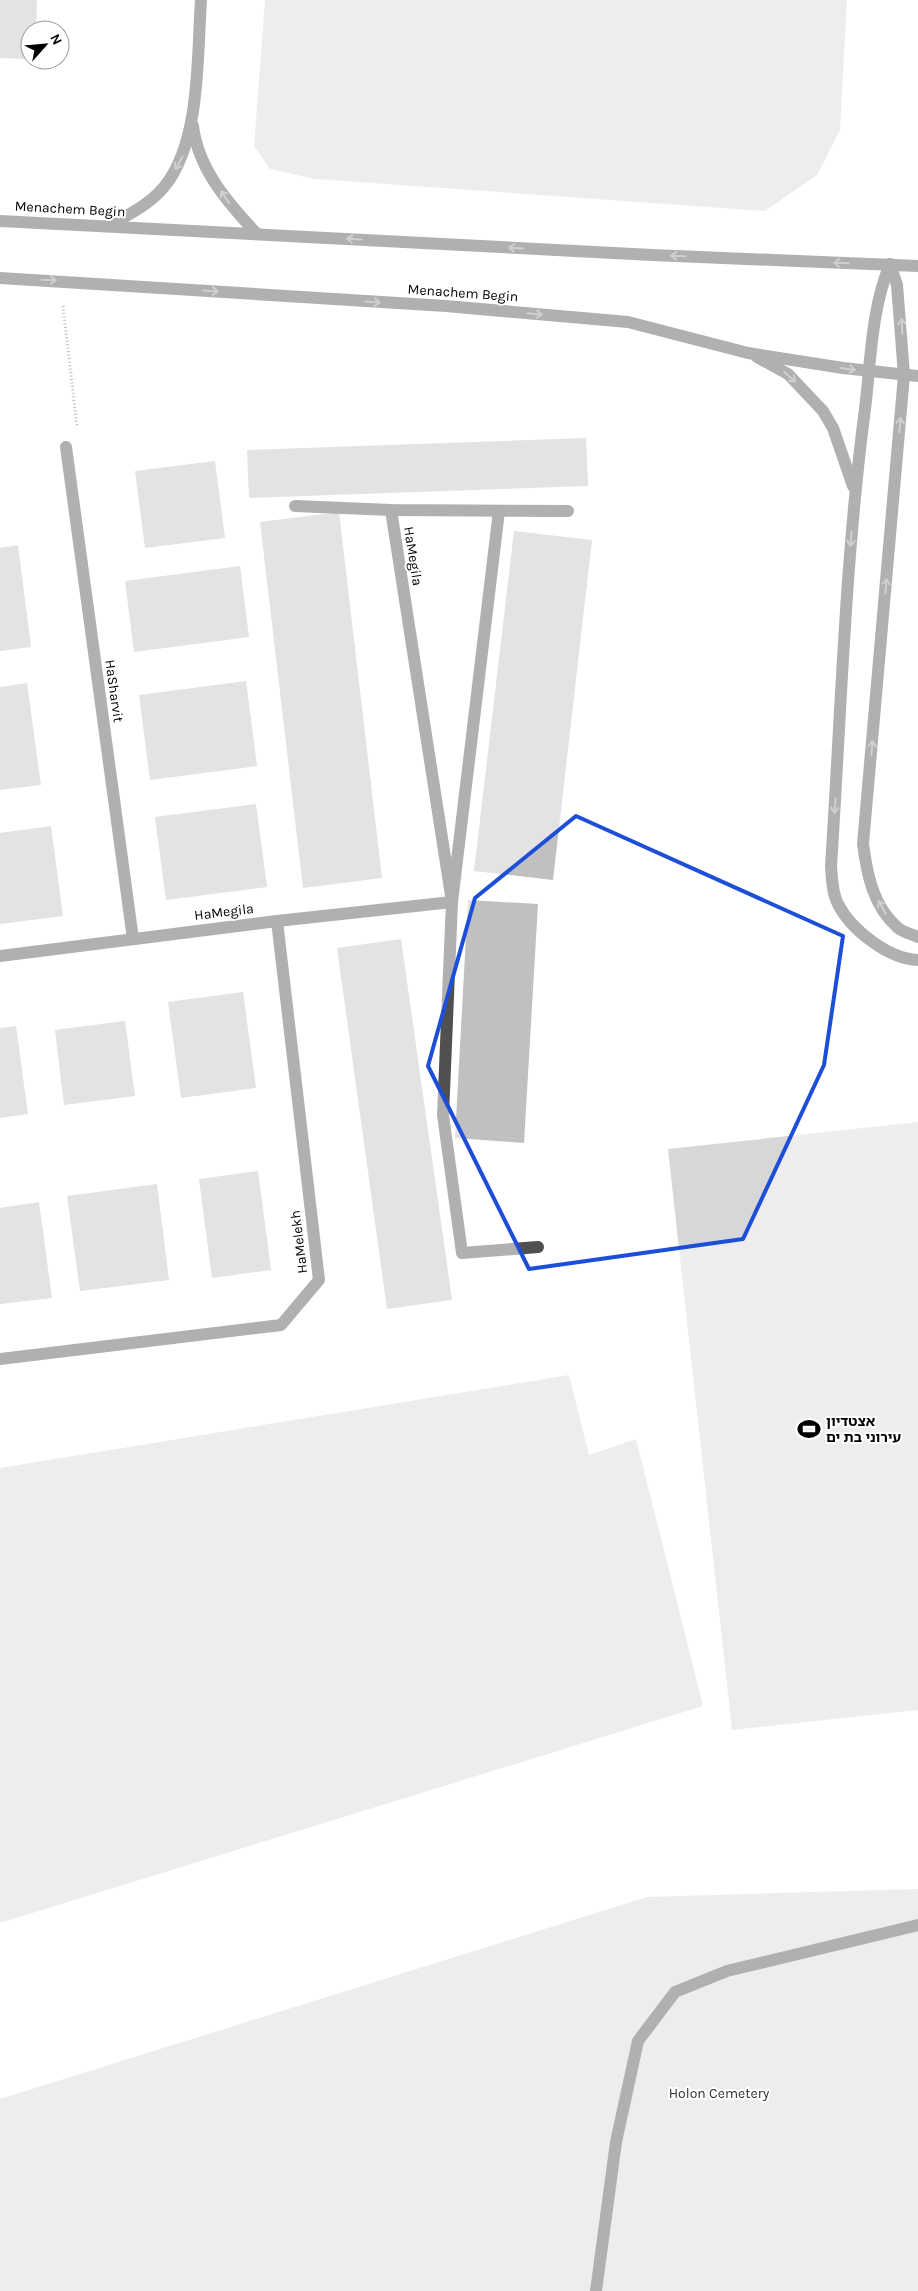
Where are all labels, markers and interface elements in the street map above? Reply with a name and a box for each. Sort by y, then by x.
north arrow [20,20,70,70]
text: N [46,31,66,48]
one-way arrow [174,155,184,170]
one-way arrow [220,191,230,205]
street label: Menachem Begin [14,198,126,220]
one-way arrow [346,235,362,244]
one-way arrow [508,243,524,252]
one-way arrow [671,251,687,261]
one-way arrow [833,258,850,268]
one-way arrow [40,276,56,285]
street label: Menachem Begin [407,281,519,305]
one-way arrow [203,286,219,295]
one-way arrow [365,297,381,306]
one-way arrow [527,309,543,319]
one-way arrow [897,318,906,334]
one-way arrow [839,364,855,374]
one-way arrow [783,372,796,383]
one-way arrow [895,417,905,433]
street label: HaMegila [400,525,426,587]
one-way arrow [847,530,856,546]
one-way arrow [881,579,891,595]
street label: HaSharvit [101,659,127,723]
one-way arrow [867,741,877,757]
one-way arrow [830,797,839,813]
street label: HaMegila [193,900,255,924]
one-way arrow [877,900,886,915]
street label: HaMelekh [287,1209,311,1275]
place label: אצטדיון עירוני בת ים [826,1413,901,1446]
sports icon: אצטדיון עירוני בת ים [796,1416,822,1442]
park label: Holon Cemetery [669,2085,770,2102]

